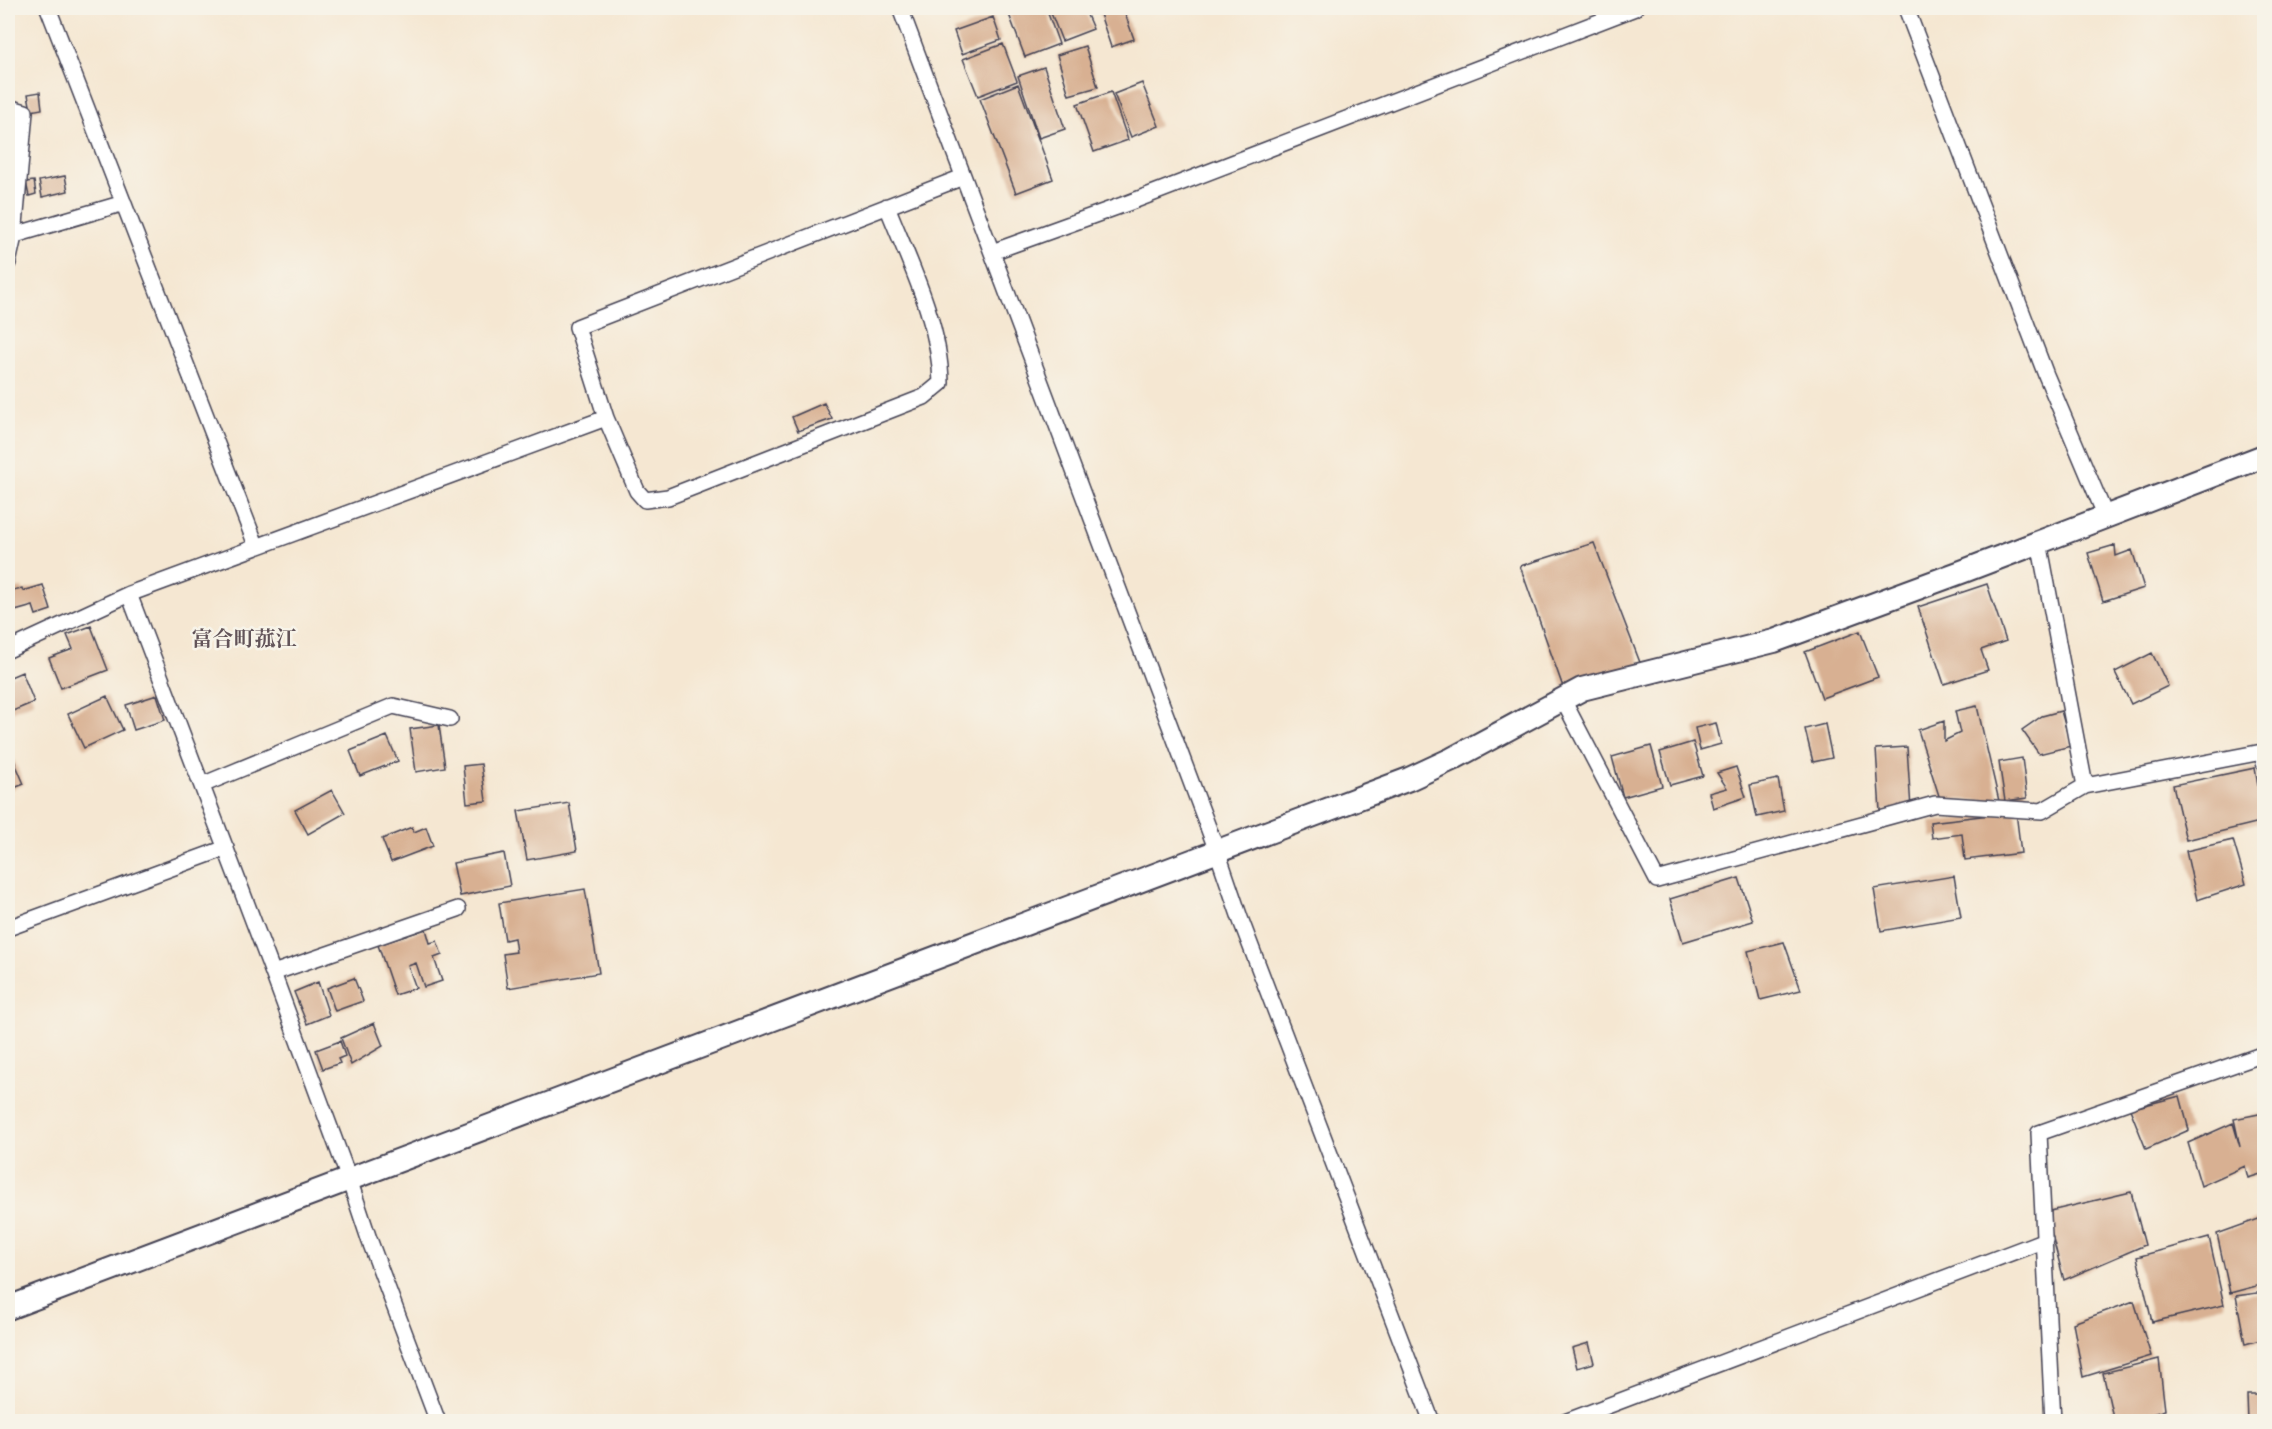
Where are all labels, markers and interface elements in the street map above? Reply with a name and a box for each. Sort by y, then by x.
district label: 富合町菰江 [192,625,297,653]

